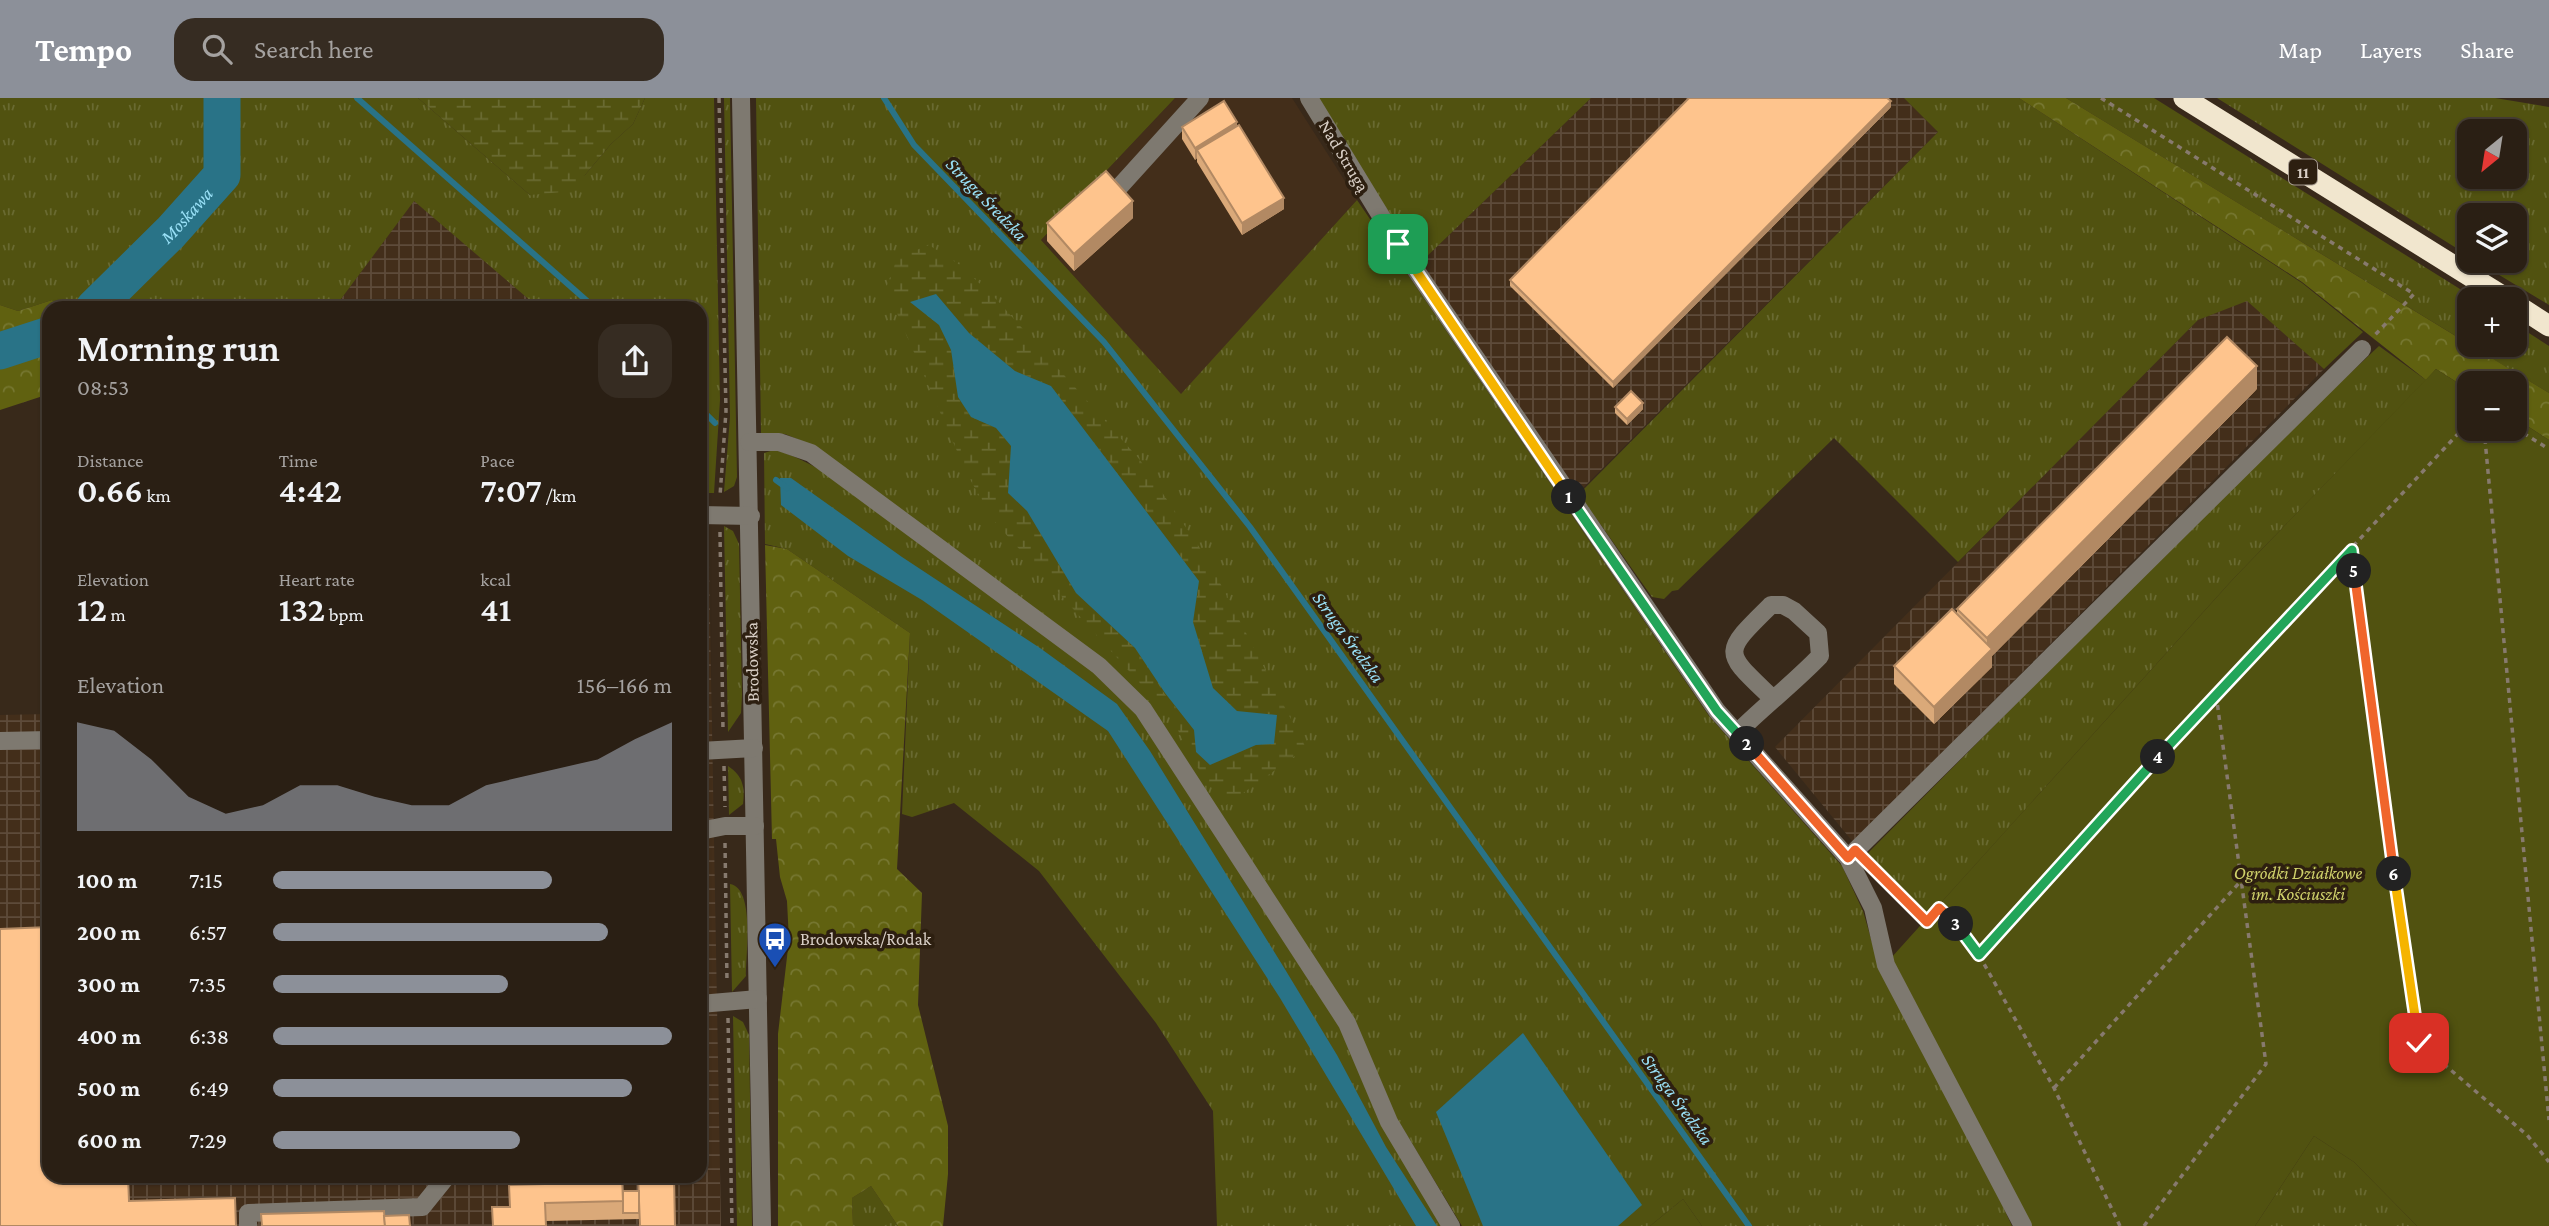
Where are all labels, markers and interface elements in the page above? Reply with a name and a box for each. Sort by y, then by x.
search box [174,18,664,81]
icon: search [198,30,236,68]
text: Tempo [35,31,132,68]
text: Search here [254,35,373,64]
text: Map [2278,36,2322,63]
text: Layers [2360,36,2422,63]
text: Share [2460,36,2514,63]
street label: Nad Strugą [1315,116,1374,196]
north arrow [2457,119,2527,189]
map controls [2457,119,2527,441]
water label: Struga Średzka [942,154,1031,245]
road number: 11 [2289,159,2317,184]
water label: Moskawa [155,183,217,248]
button: layers [2457,203,2527,273]
pin [1368,214,1428,274]
icon: arrive [1379,225,1417,263]
button: + [2457,287,2527,357]
button: share [598,324,672,398]
text: Morning run [77,327,280,369]
button: − [2457,371,2527,441]
text: 08:53 [77,374,129,400]
text: Distance [77,450,143,471]
text: Time [279,450,318,471]
text: Pace [480,450,515,471]
text: 0.66 [77,471,143,510]
text: 4:42 [279,471,342,510]
text: 7:07 [480,471,542,510]
pin: 1 [1552,480,1586,514]
text: km [143,485,171,506]
text: /km [542,485,577,506]
text: 1 [1565,486,1572,507]
pin: 5 [2336,554,2372,588]
text: 5 [2349,560,2358,581]
text: Elevation [77,569,149,590]
text: Heart rate [279,569,355,590]
text: kcal [480,569,511,590]
water label: Struga Średzka [1309,588,1389,687]
text: 12 [77,590,107,629]
text: 132 [279,590,325,629]
text: 41 [480,590,511,629]
text: m [107,604,126,625]
text: bpm [325,604,364,625]
street label: Brodowska [741,622,763,702]
text: Elevation [77,672,164,698]
text: 156–166 m [577,672,672,698]
pin: 2 [1730,726,1764,762]
text: 2 [1742,733,1751,754]
pin: 4 [2140,740,2176,774]
text: 4 [2152,746,2163,767]
pin: 6 [2376,856,2412,892]
park label: Ogródki Działkowe im. Kościuszki [2234,863,2362,904]
text: 6 [2388,863,2399,884]
text: 100 m [77,867,137,893]
text: 7:15 [189,867,223,893]
pin: 3 [1938,906,1974,942]
text: 3 [1951,913,1960,934]
text: 200 m [77,919,141,945]
text: 6:57 [189,919,227,945]
bus stop icon: Brodowska/Rodak [756,920,794,969]
place label: Brodowska/Rodak [800,929,932,949]
text: 300 m [77,971,140,997]
text: 7:35 [189,971,226,997]
pin [2389,1013,2449,1073]
text: 400 m [77,1023,141,1049]
text: 6:38 [189,1023,229,1049]
icon: check [2400,1024,2438,1062]
water label: Struga Średzka [1638,1050,1718,1149]
text: 500 m [77,1075,140,1101]
text: 6:49 [189,1075,229,1101]
text: 600 m [77,1127,141,1153]
text: 7:29 [189,1127,227,1153]

